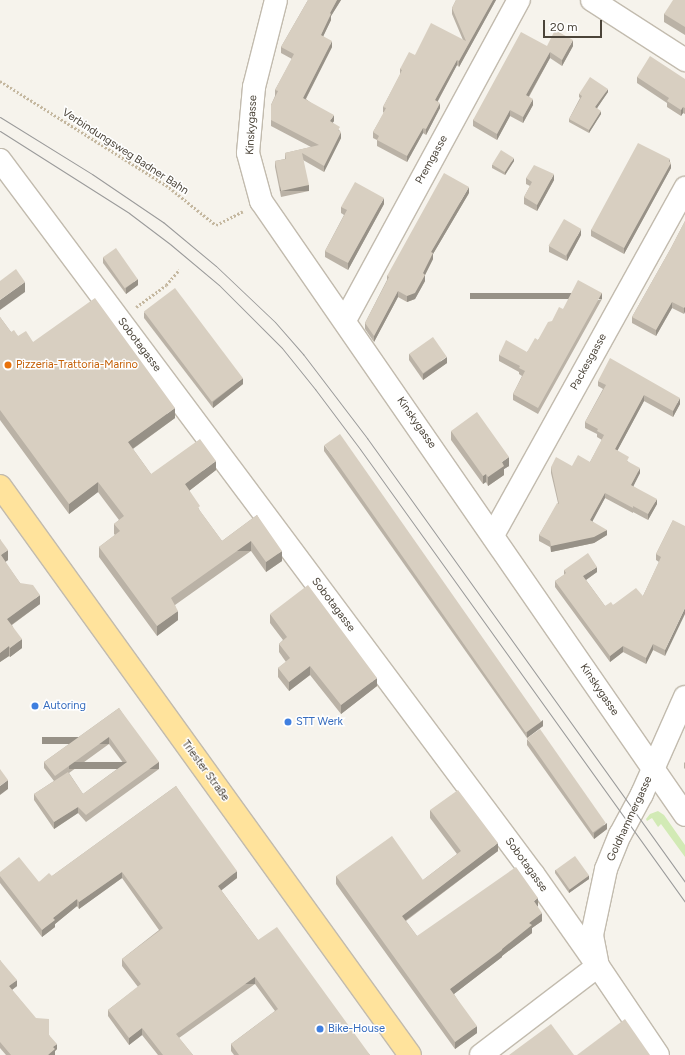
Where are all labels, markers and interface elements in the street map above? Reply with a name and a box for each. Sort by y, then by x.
scale bar [545,12,604,38]
text: 20 m [550,20,578,34]
street label: Kinskygasse [244,95,260,155]
street label: Verbindungsweg Badner Bahn [59,106,191,198]
street label: Premgasse [413,133,451,187]
street label: Sobotagasse [114,315,164,375]
street label: Packesgasse [568,331,610,393]
place label: Pizzeria-Trattoria-Marino [16,358,138,372]
marker: Pizzeria-Trattoria-Marino [3,360,13,370]
street label: Kinskygasse [393,395,439,451]
street label: Sobotagasse [308,575,358,635]
street label: Kinskygasse [577,662,621,718]
place label: Autoring [43,699,86,713]
marker: Autoring [30,701,40,711]
place label: STT Werk [296,715,343,729]
marker: STT Werk [283,717,293,727]
street label: Triester Straße [179,738,231,804]
street label: Goldhammergasse [605,774,655,864]
street label: Sobotagasse [502,835,550,895]
place label: Bike-House [328,1022,385,1036]
marker: Bike-House [315,1024,325,1034]

